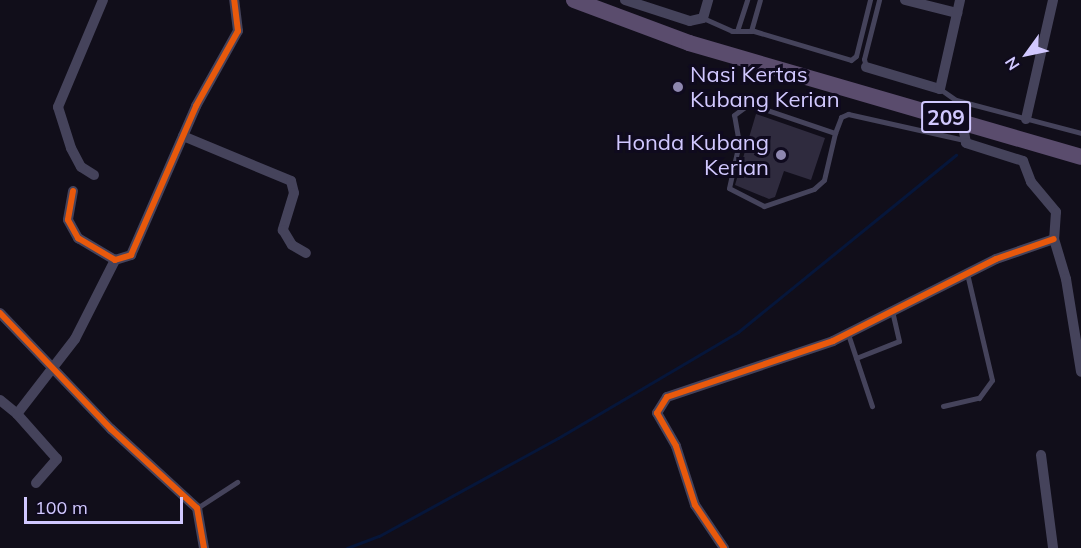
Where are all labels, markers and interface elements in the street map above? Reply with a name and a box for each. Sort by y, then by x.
north arrow [997,24,1057,84]
text: N [1000,53,1024,74]
place label: Nasi Kertas Kubang Kerian [690,61,840,112]
marker: Nasi Kertas Kubang Kerian [671,80,685,94]
road number: 209 [920,99,972,135]
place label: Honda Kubang Kerian [616,129,769,180]
marker: Honda Kubang Kerian [774,148,788,162]
scale bar [27,485,186,523]
text: 100 m [35,496,88,519]

